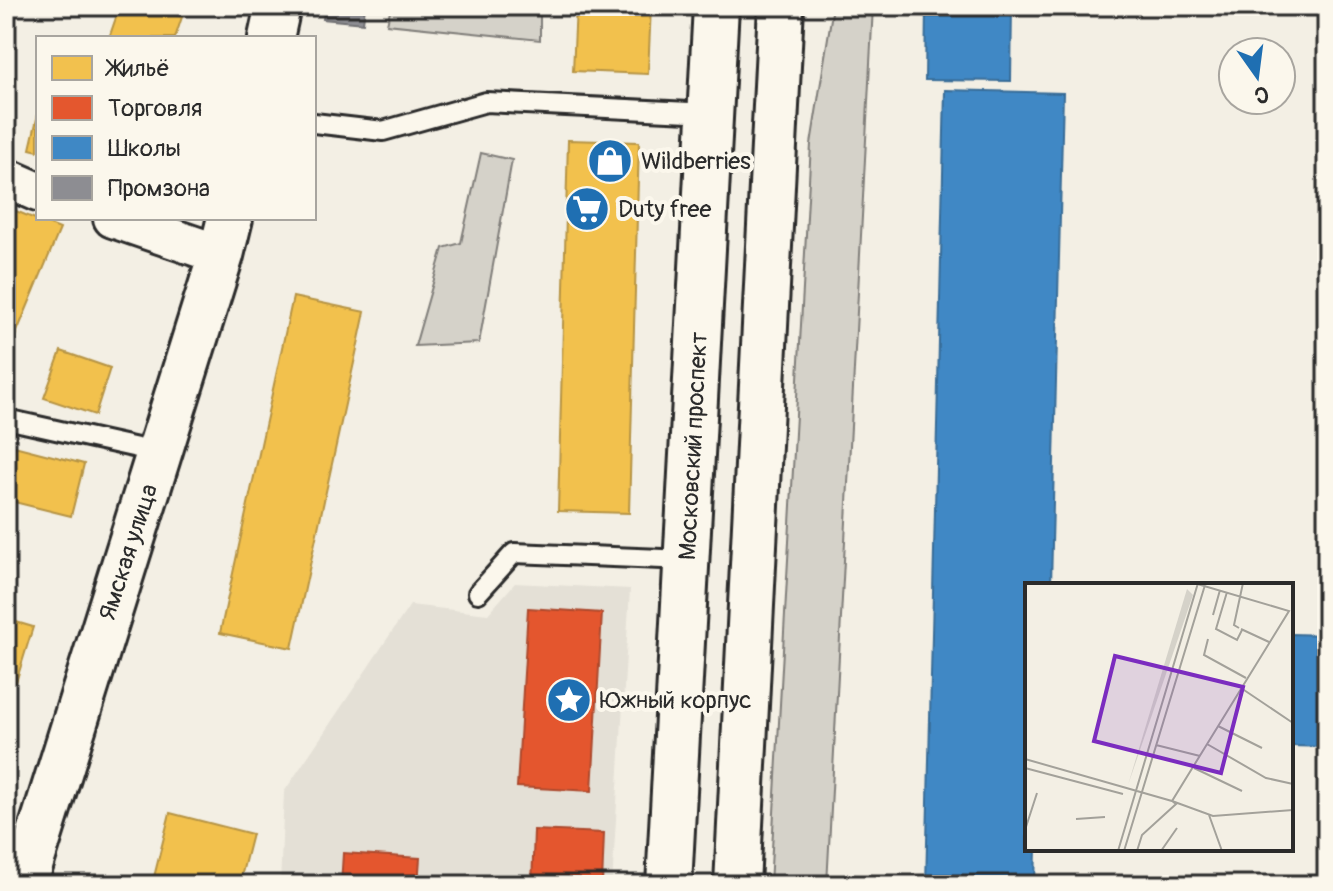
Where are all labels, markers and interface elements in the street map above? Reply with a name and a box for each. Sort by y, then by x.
legend [36,36,316,220]
north arrow [1217,36,1297,116]
text: Жильё [104,54,170,83]
text: С [1251,79,1272,110]
text: Торговля [108,94,202,123]
text: Школы [108,134,181,163]
shop icon: Wildberries [586,137,634,185]
place label: Wildberries [641,147,751,176]
text: Промзона [108,174,210,203]
supermarket icon: Duty free [563,185,611,233]
place label: Duty free [618,195,711,224]
street label: Московский проспект [673,331,714,561]
street label: Ямская улица [93,480,164,624]
inset map [1025,583,1293,851]
place icon: Южный корпус [545,676,593,724]
place label: Южный корпус [600,686,751,715]

